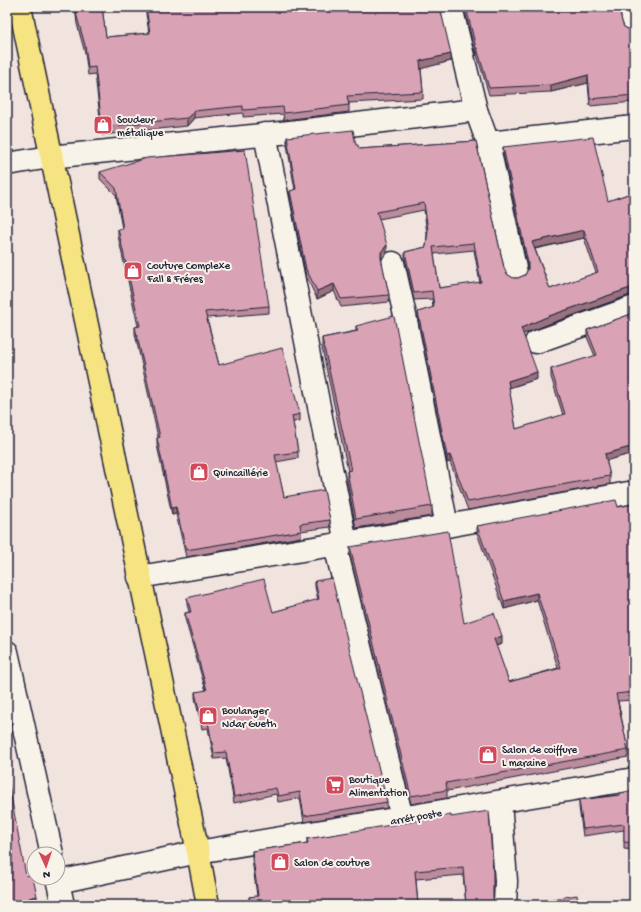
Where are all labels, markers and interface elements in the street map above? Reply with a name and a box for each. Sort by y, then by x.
shop icon: Soudeur métalique [92,114,114,136]
place label: Soudeur métalique [117,115,164,140]
shop icon: Couture Complexe Fall & Fréres [122,260,144,282]
place label: Couture Complexe Fall & Fréres [146,261,230,286]
shop icon: Quincaillérie [188,461,210,483]
place label: Quincaillérie [213,468,268,480]
shop icon: Boulanger Ndar Gueth [197,705,219,727]
place label: Boulanger Ndar Gueth [221,706,277,731]
shop icon: Salon de coiffure L maraine [477,744,499,766]
place label: Salon de coiffure L maraine [502,744,578,770]
supermarket icon: Boutique Alimentation [324,774,346,796]
place label: Boutique Alimentation [348,775,408,800]
street label: arrét poste [390,807,443,828]
north arrow [26,846,66,886]
shop icon: Salon de couture [269,851,291,873]
place label: Salon de couture [294,858,370,870]
text: N [43,868,50,880]

